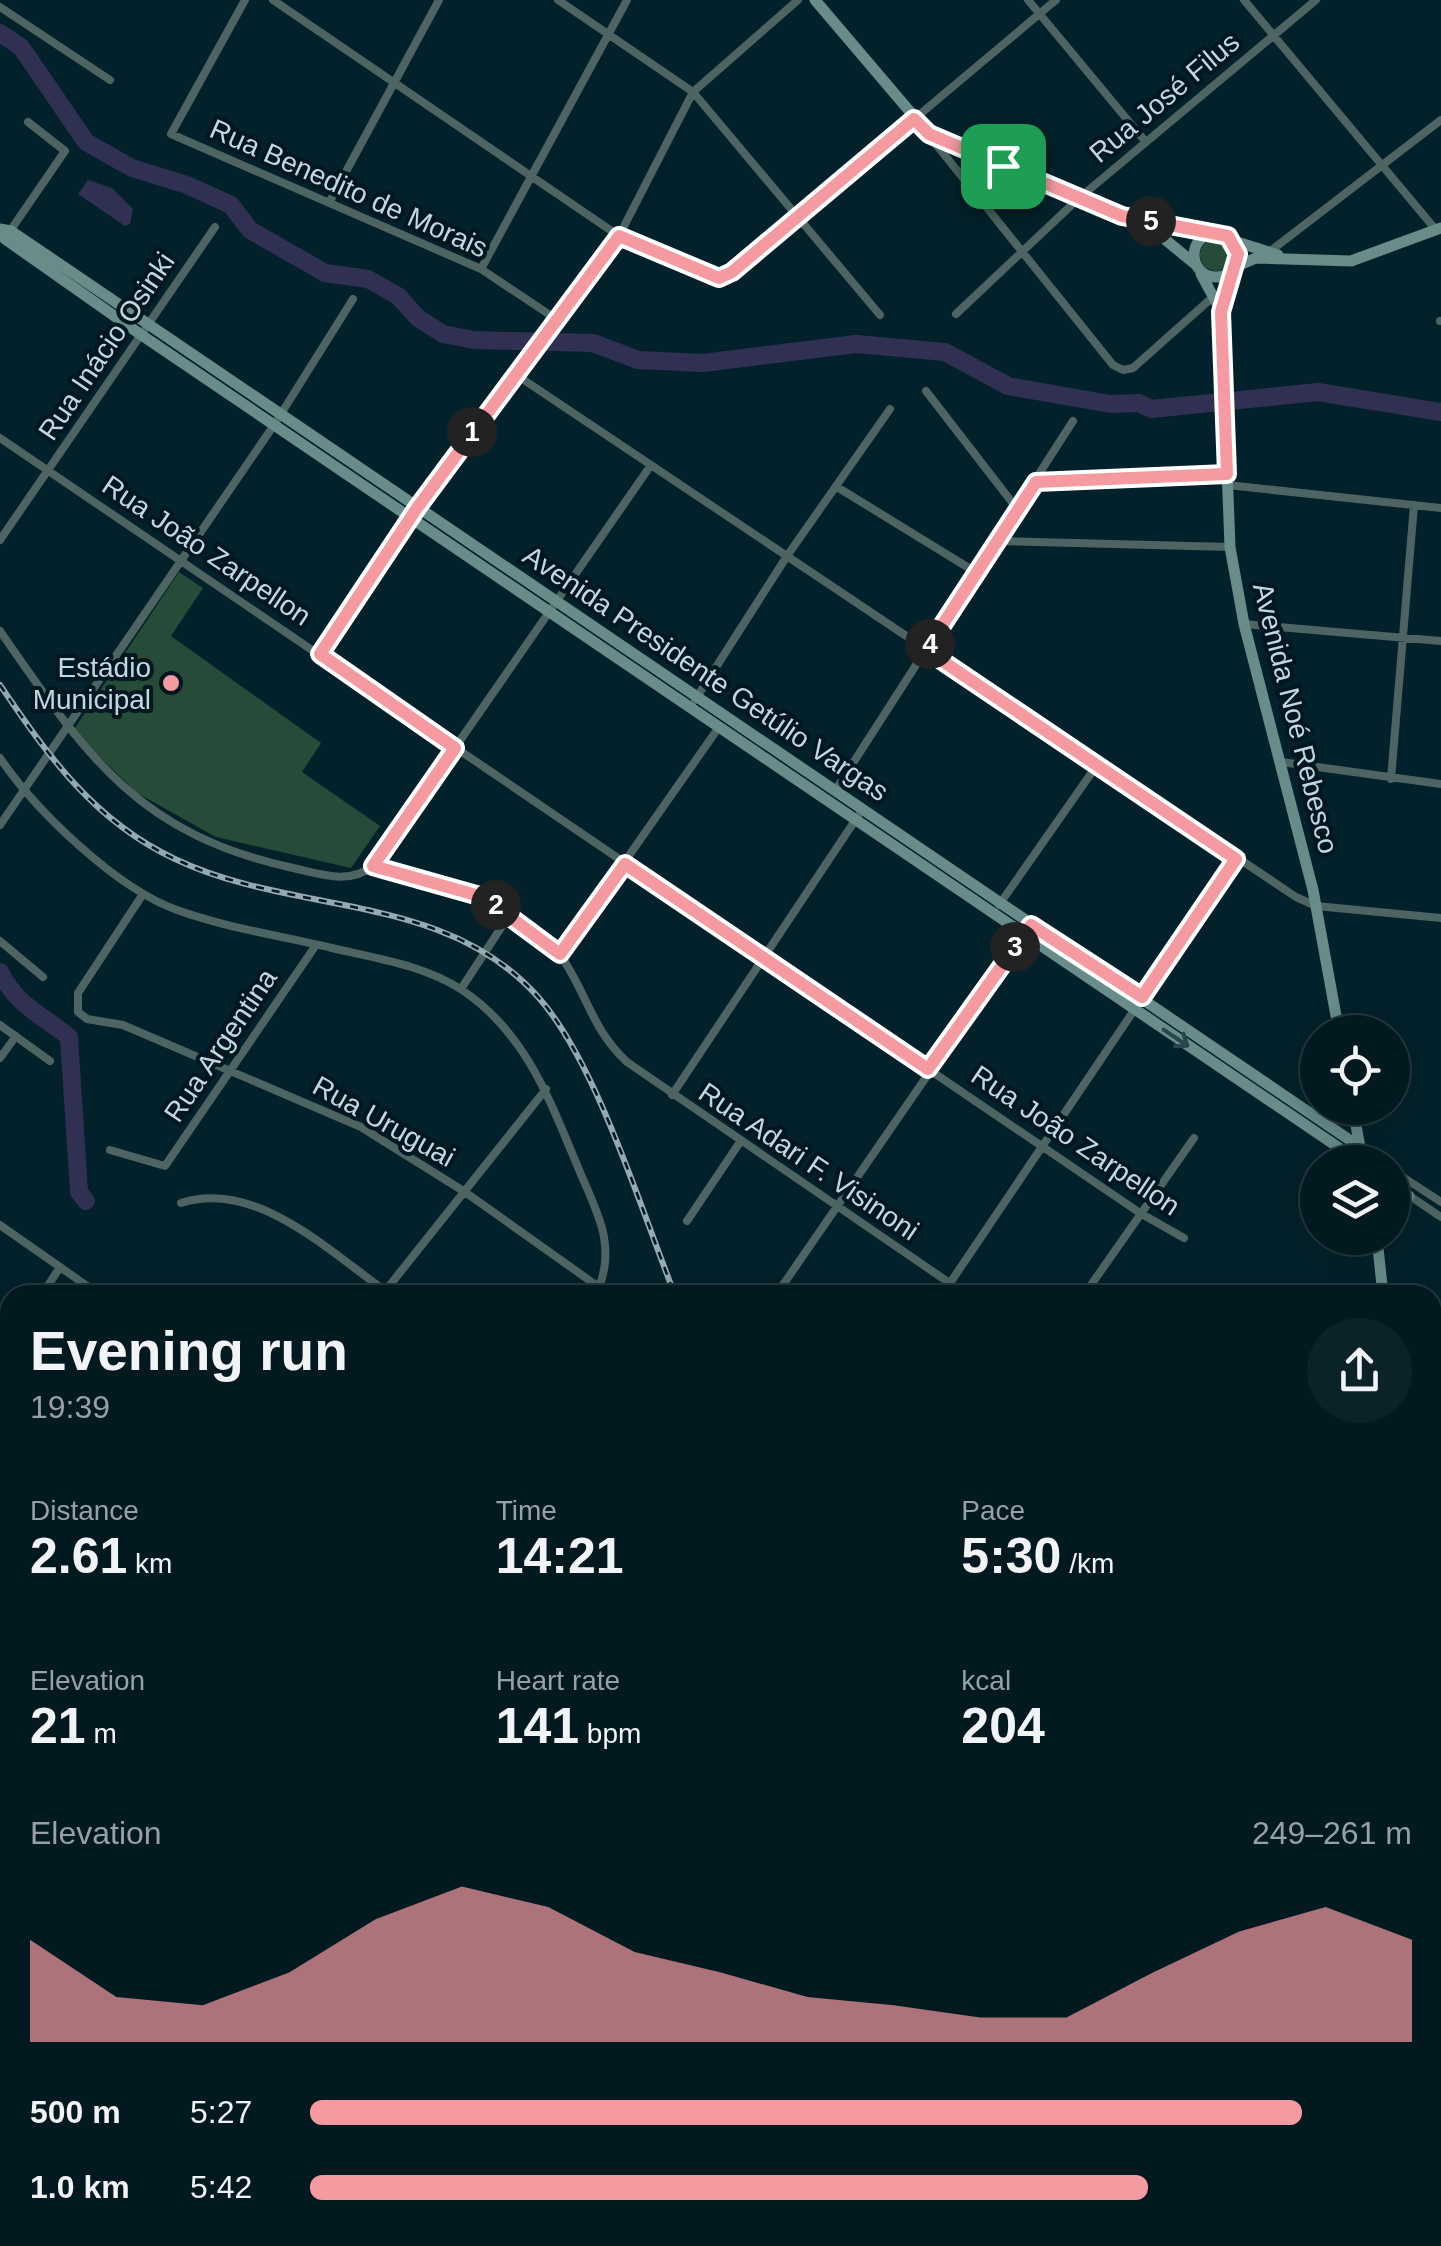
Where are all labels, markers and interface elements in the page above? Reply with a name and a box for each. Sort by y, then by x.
street label: Rua José Filus [1083,26,1245,169]
street label: Rua Benedito de Morais [205,113,492,264]
pin [961,124,1046,209]
icon: arrive [976,139,1031,194]
pin: 5 [1126,196,1176,246]
text: 5 [1143,205,1159,236]
street label: Rua Inácio Osinki [32,247,181,446]
pin: 1 [447,407,497,457]
text: 1 [464,416,480,447]
street label: Rua João Zarpellon [97,469,317,632]
street label: Avenida Presidente Getúlio Vargas [517,539,894,807]
street label: Avenida Noé Rebesco [1247,579,1344,857]
pin: 4 [905,619,955,669]
text: 4 [922,628,938,659]
place label: Estádio Municipal [33,652,151,715]
marker: Estádio Municipal [160,672,182,694]
pin: 2 [471,880,521,930]
text: 2 [488,889,504,920]
pin: 3 [990,922,1040,972]
text: 3 [1007,931,1023,962]
street label: Rua Argentina [158,963,283,1128]
map controls [1300,1015,1410,1255]
button: locate [1300,1015,1410,1125]
one-way arrow [1162,1027,1190,1048]
street label: Rua João Zarpellon [966,1059,1186,1222]
street label: Rua Uruguai [307,1070,460,1173]
street label: Rua Adari F. Visinoni [693,1076,924,1246]
button: layers [1300,1145,1410,1255]
button: share [1307,1318,1412,1423]
text: Evening run [30,1320,348,1382]
text: 19:39 [30,1389,110,1425]
text: Distance [30,1495,139,1526]
text: Time [496,1495,557,1526]
text: Pace [961,1495,1025,1526]
text: 2.61 [30,1528,127,1584]
text: 14:21 [496,1528,624,1584]
text: 5:30 [961,1528,1061,1584]
text: km [127,1548,172,1579]
text: /km [1061,1548,1114,1579]
text: Elevation [30,1665,145,1696]
text: Heart rate [496,1665,620,1696]
text: kcal [961,1665,1011,1696]
text: 21 [30,1698,86,1754]
text: 141 [496,1698,579,1754]
text: 204 [961,1698,1045,1754]
text: m [86,1718,117,1749]
text: bpm [579,1718,641,1749]
text: Elevation [30,1815,162,1851]
text: 249–261 m [1252,1815,1412,1851]
text: 500 m [30,2094,121,2130]
text: 5:27 [190,2094,252,2130]
text: 1.0 km [30,2169,130,2205]
text: 5:42 [190,2169,252,2205]

